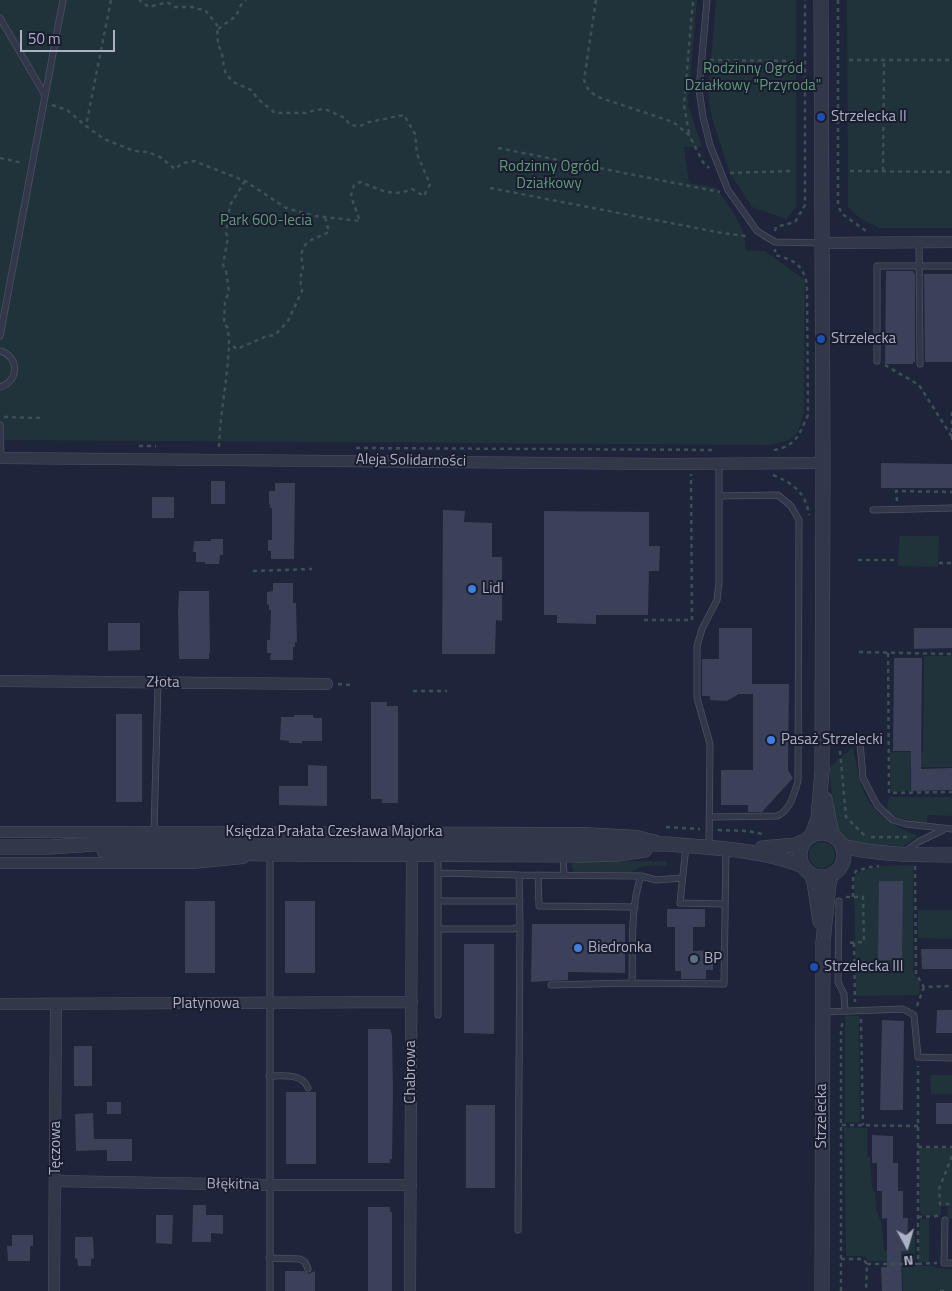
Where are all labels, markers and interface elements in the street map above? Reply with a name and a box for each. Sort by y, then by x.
scale bar [22,20,118,52]
text: 50 m [28,27,61,50]
park label: Rodzinny Ogród Działkowy "Przyroda" [685,60,821,95]
place label: Strzelecka II [831,108,907,126]
marker: Strzelecka II [815,111,827,123]
park label: Rodzinny Ogród Działkowy [499,158,599,193]
park label: Park 600-lecia [220,212,312,230]
place label: Strzelecka [831,330,896,348]
marker: Strzelecka [815,333,827,345]
street label: Aleja Solidarności [356,451,466,471]
place label: Lidl [482,580,504,598]
marker: Lidl [466,583,478,595]
street label: Złota [146,674,180,692]
place label: Pasaż Strzelecki [781,731,883,749]
marker: Pasaż Strzelecki [765,734,777,746]
street label: Księdza Prałata Czesława Majorka [226,823,442,841]
place label: Biedronka [588,939,652,957]
marker: Biedronka [572,942,584,954]
place label: BP [704,950,722,968]
marker: BP [688,953,700,965]
place label: Strzelecka III [824,958,903,976]
marker: Strzelecka III [808,961,820,973]
street label: Platynowa [172,995,240,1013]
street label: Chabrowa [402,1040,420,1104]
street label: Strzelecka [813,1083,831,1149]
street label: Tęczowa [47,1121,65,1175]
street label: Błękitna [206,1176,260,1194]
north arrow [882,1221,932,1271]
text: N [903,1250,915,1272]

